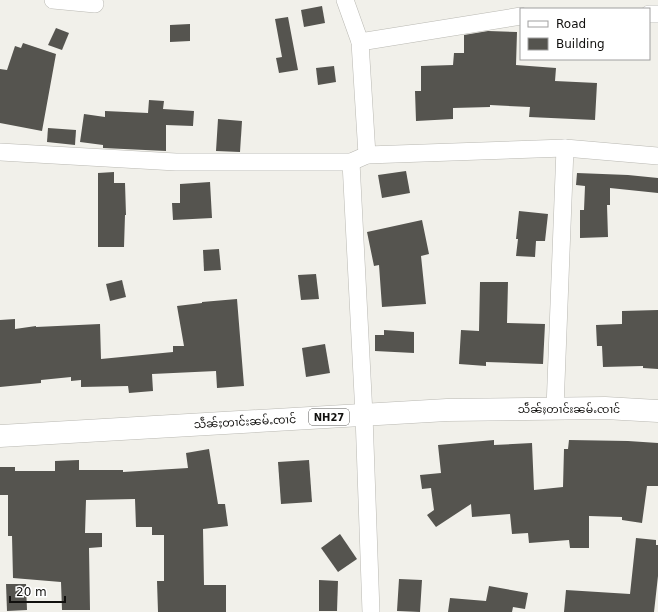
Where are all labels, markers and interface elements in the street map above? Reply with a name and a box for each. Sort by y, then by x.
legend [520,8,650,60]
text: Road [556,17,586,31]
text: Building [556,37,605,51]
street label: သဵၼ်ႈတၢင်းၼမ်ႉၸၢင် [518,402,620,416]
road number: NH27 [309,409,349,425]
street label: သဵၼ်ႈတၢင်းၼမ်ႉၸၢင် [193,412,297,431]
scale bar [10,578,65,604]
text: 20 m [16,585,47,599]

